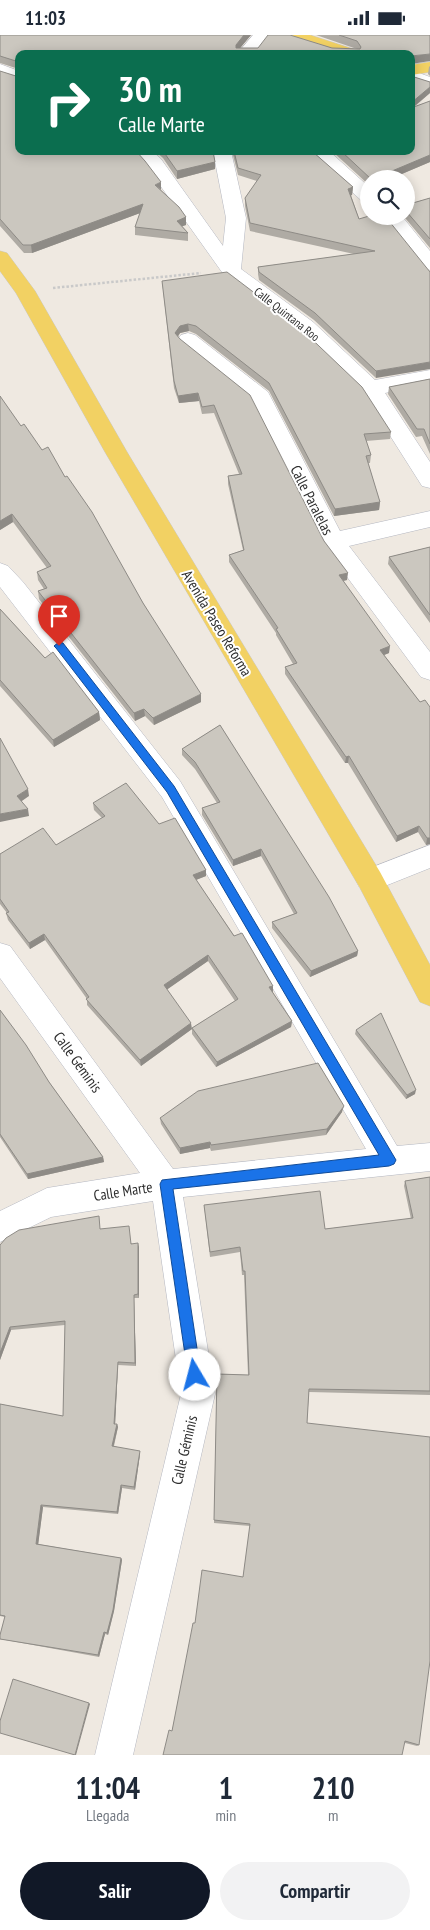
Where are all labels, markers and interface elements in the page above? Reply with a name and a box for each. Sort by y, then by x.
text: 11:03 [25,6,66,30]
text: 30 m [118,66,182,112]
icon: right [35,70,100,135]
text: Calle Marte [118,110,205,138]
map controls [360,170,415,225]
button: search [360,170,415,225]
street label: Calle Quintana Roo [251,284,323,344]
street label: Calle Paralelas [286,462,338,538]
street label: Avenida Paseo Reforma [178,567,256,679]
pin [38,595,80,646]
icon: arrive [45,602,73,630]
street label: Calle Géminis [50,1028,106,1096]
street label: Calle Marte [92,1177,154,1205]
position arrow [168,1348,220,1400]
street label: Calle Géminis [167,1413,201,1487]
text: 11:04 [75,1768,140,1807]
text: 1 [219,1768,233,1807]
text: 210 [312,1768,355,1807]
text: Llegada [86,1805,129,1825]
text: min [215,1805,236,1825]
text: m [328,1805,338,1825]
button: Salir [20,1862,210,1920]
button: Compartir [220,1862,410,1920]

